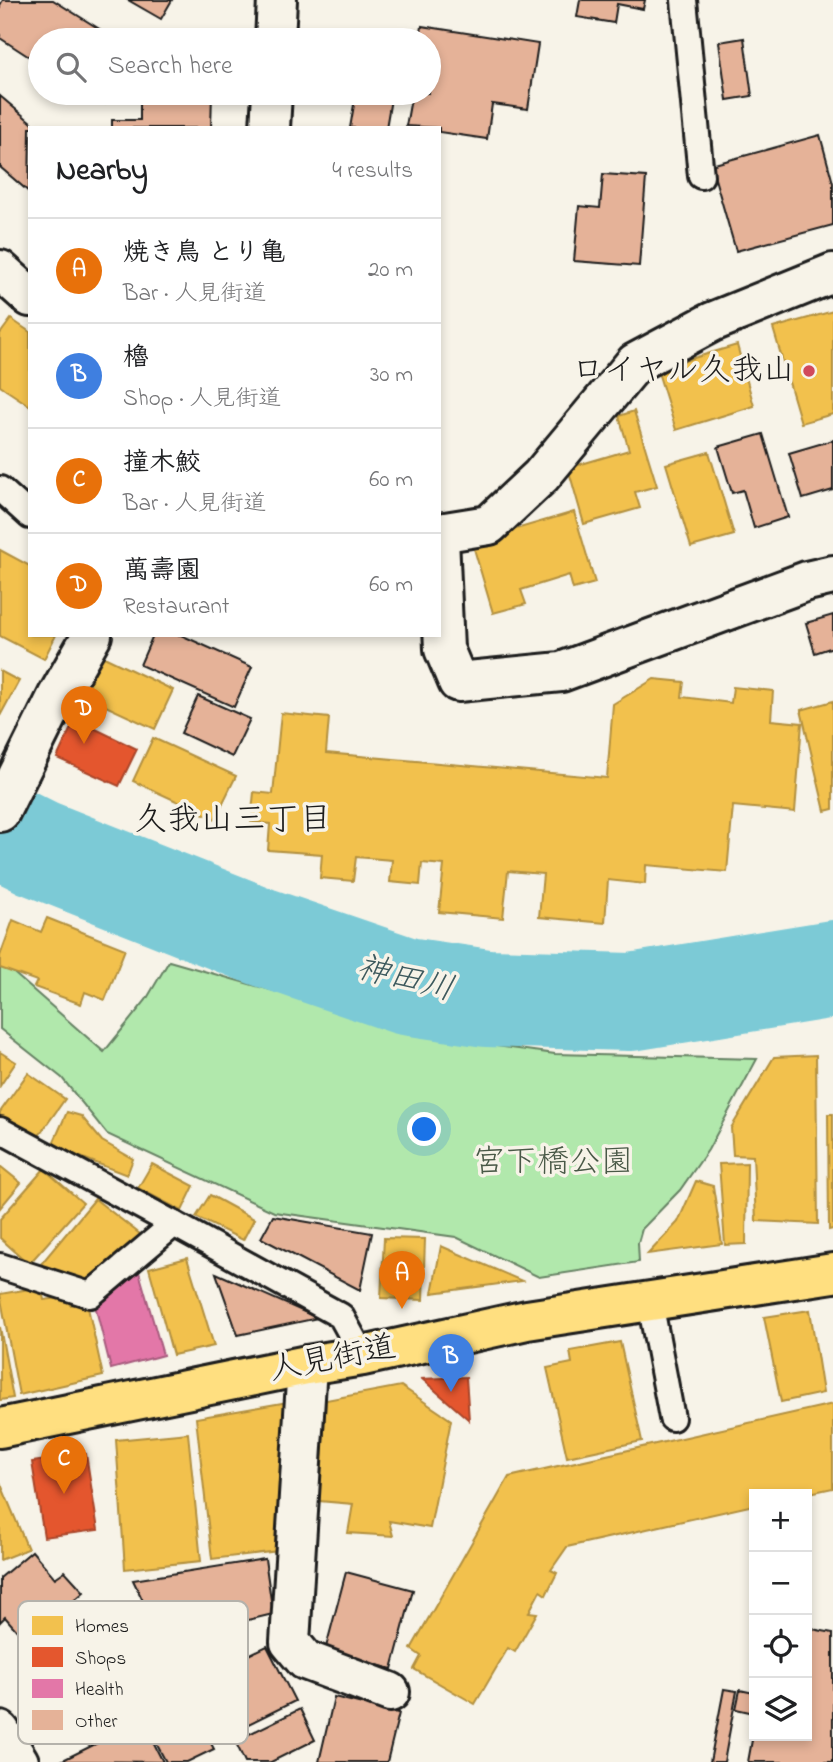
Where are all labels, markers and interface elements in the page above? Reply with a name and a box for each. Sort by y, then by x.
search box [28,28,441,105]
icon: search [52,48,90,86]
text: Search here [108,48,233,86]
text: Nearby [56,150,148,194]
text: 4 results [332,155,413,188]
text: 焼き鳥 とり亀 [123,235,286,273]
text: A [72,254,86,287]
text: 20 m [368,254,413,287]
text: Bar · 人見街道 [123,278,266,311]
text: 櫓 [123,340,149,378]
place label: ロイヤル久我山 [572,348,795,395]
text: B [71,359,87,392]
text: 30 m [370,359,413,392]
marker: ロイヤル久我山 [801,363,817,379]
text: Shop · 人見街道 [123,383,282,416]
text: 撞木鮫 [123,445,201,483]
text: C [73,464,85,497]
text: 60 m [369,464,413,497]
text: Bar · 人見街道 [123,488,266,521]
text: 萬壽園 [123,553,201,591]
text: D [71,569,87,602]
text: 60 m [369,569,413,602]
text: Restaurant [123,591,230,624]
pin: D [61,686,107,744]
district label: 久我山三丁目 [134,797,332,845]
water label: 神田川 [351,945,459,1015]
your location [407,1112,441,1146]
park label: 宮下橋公園 [473,1140,633,1187]
pin: A [379,1251,425,1309]
street label: 人見街道 [266,1325,400,1395]
pin: B [428,1334,474,1392]
pin: C [41,1436,87,1494]
map controls [749,1489,812,1741]
button: + [749,1489,812,1552]
button: − [749,1552,812,1615]
legend [18,1601,248,1744]
text: Homes [75,1614,129,1641]
button: locate [749,1615,812,1678]
text: Shops [75,1646,126,1673]
text: Health [75,1677,123,1704]
button: layers [749,1678,812,1741]
text: Other [75,1709,117,1736]

